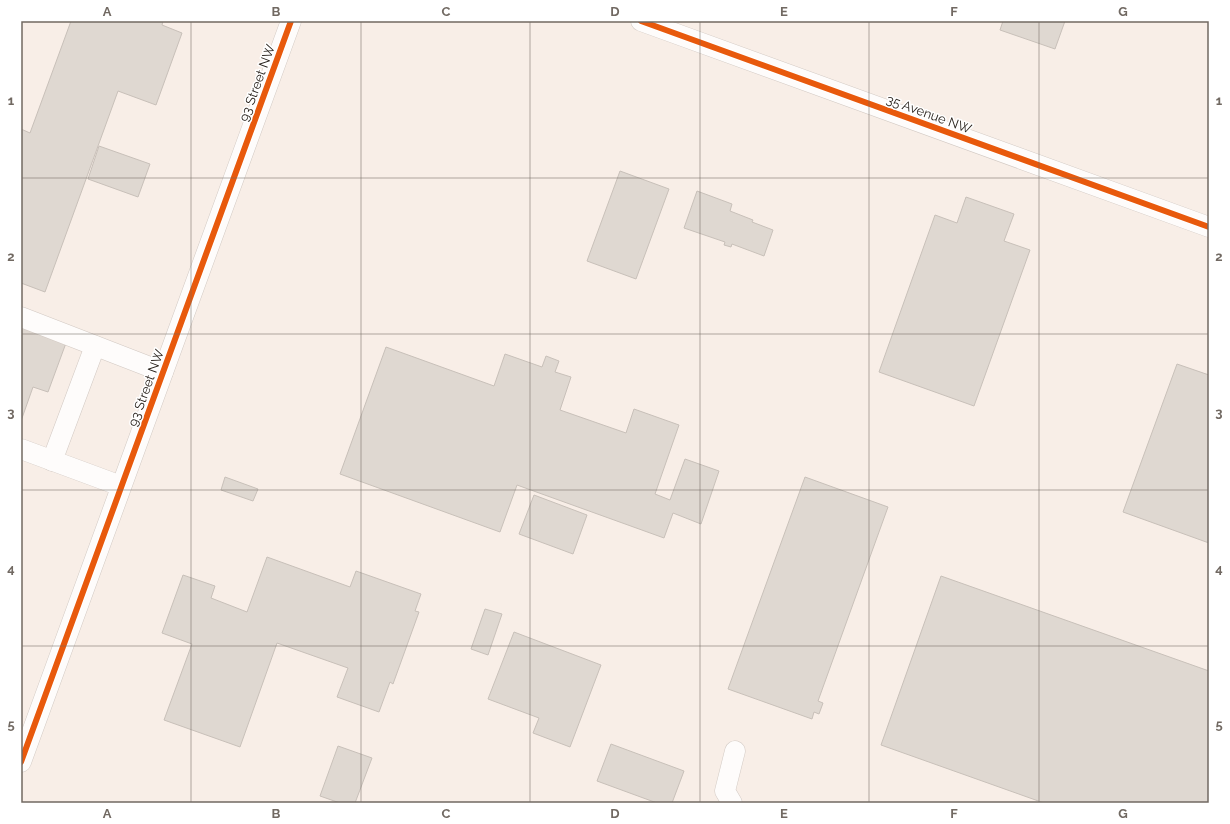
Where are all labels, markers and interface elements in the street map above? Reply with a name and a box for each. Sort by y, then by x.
text: A [103,4,112,19]
text: B [272,4,281,19]
text: C [442,4,451,19]
text: D [610,4,620,19]
text: E [780,4,788,19]
text: F [950,4,958,19]
text: G [1118,4,1128,19]
street label: 93 Street NW [236,42,278,124]
street label: 35 Avenue NW [884,92,974,136]
text: 1 [8,93,15,108]
text: 1 [1216,93,1223,108]
text: 2 [7,249,15,264]
text: 2 [1215,249,1223,264]
street label: 93 Street NW [125,347,167,429]
text: 3 [7,405,15,420]
text: 3 [1215,405,1223,420]
text: 4 [7,561,15,576]
text: 4 [1215,561,1223,576]
text: 5 [7,717,15,732]
text: 5 [1215,717,1223,732]
text: A [103,806,112,821]
text: B [272,806,281,821]
text: C [442,806,451,821]
text: D [610,806,620,821]
text: E [780,806,788,821]
text: F [950,806,958,821]
text: G [1118,806,1128,821]

